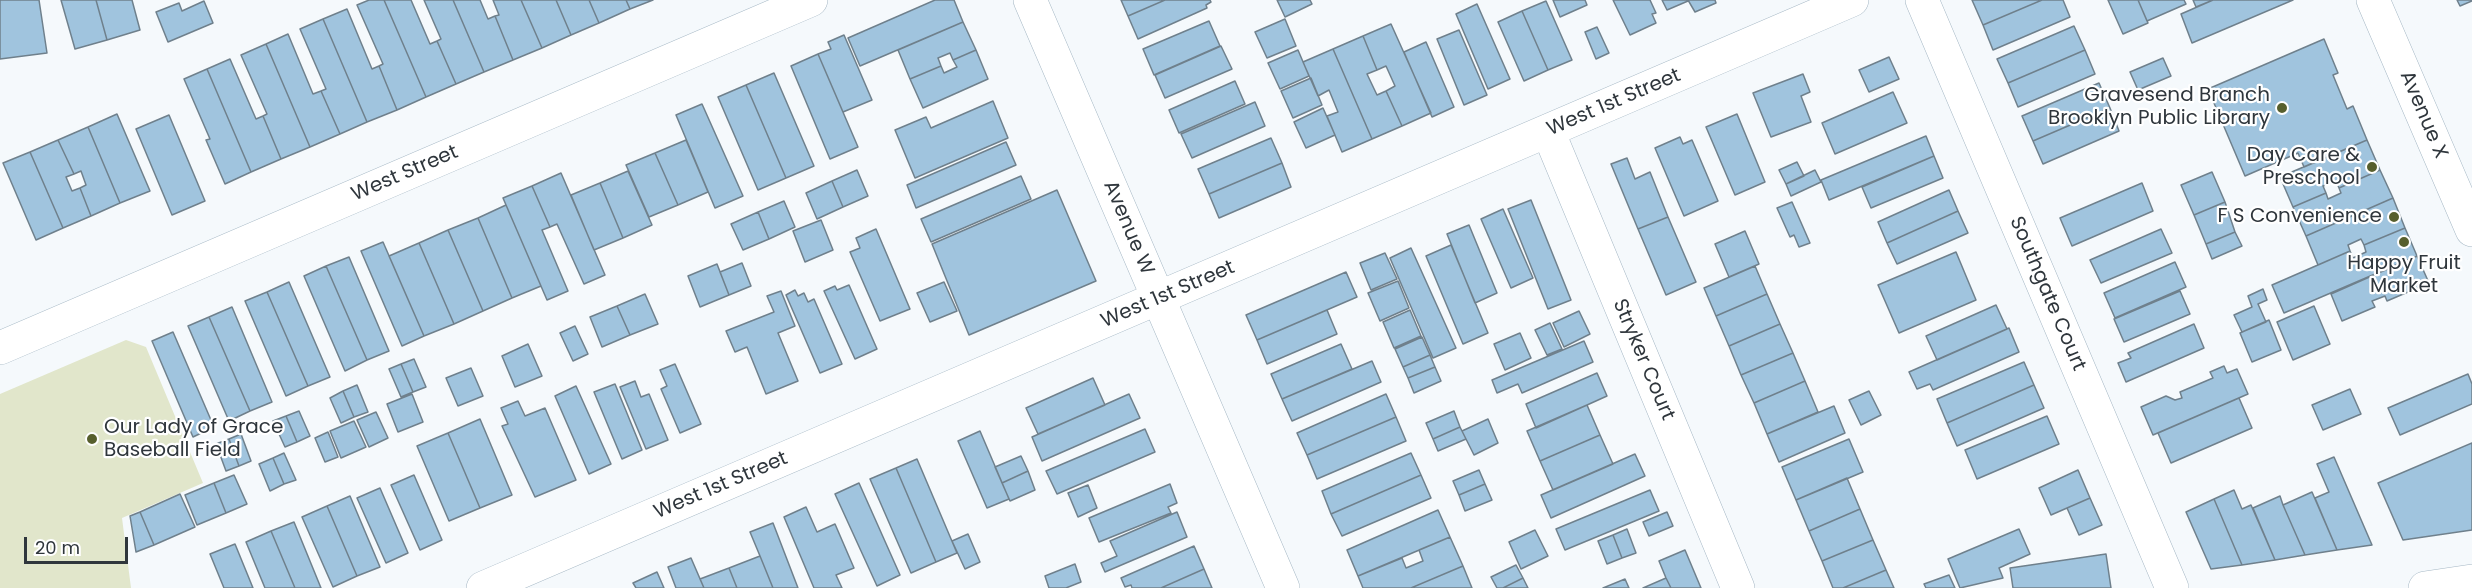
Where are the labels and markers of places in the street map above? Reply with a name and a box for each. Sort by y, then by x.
place label: Gravesend Branch Brooklyn Public Library [2048,84,2270,131]
marker: Gravesend Branch Brooklyn Public Library [2275,101,2289,115]
place label: Day Care & Preschool [2247,144,2360,191]
marker: Day Care & Preschool [2365,160,2379,174]
place label: F S Convenience [2217,205,2382,229]
marker: F S Convenience [2387,210,2401,224]
marker: Happy Fruit Market [2397,235,2411,249]
place label: Happy Fruit Market [2347,252,2461,299]
place label: Our Lady of Grace Baseball Field [104,416,283,463]
marker: Our Lady of Grace Baseball Field [85,432,99,446]

